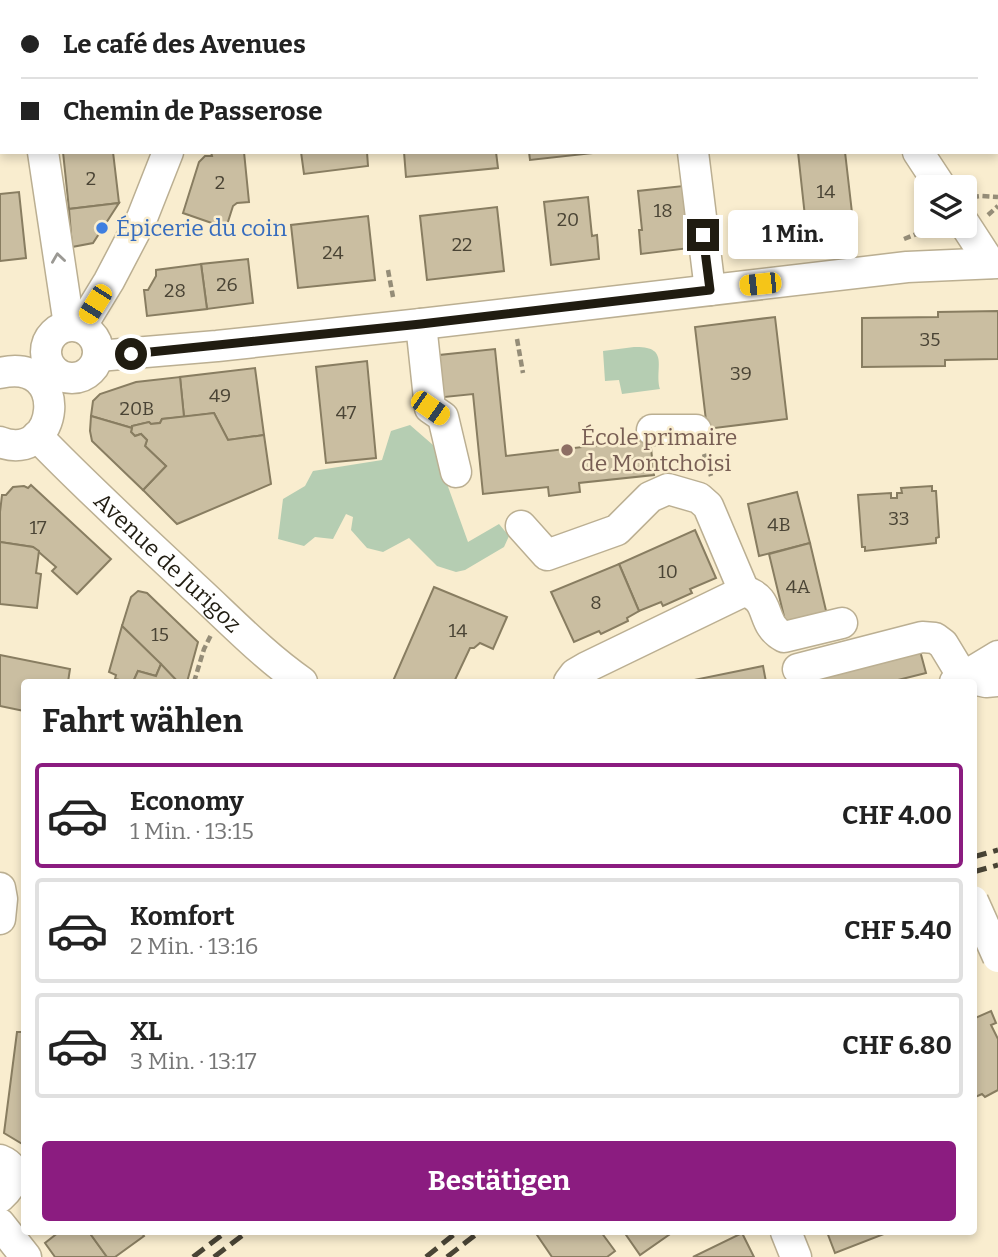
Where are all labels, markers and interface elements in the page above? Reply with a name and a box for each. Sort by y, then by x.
text: Le café des Avenues [63,29,306,60]
text: Chemin de Passerose [63,96,323,127]
house number: 2 [86,167,96,190]
house number: 2 [215,171,225,194]
map controls [914,175,977,238]
button: layers [914,175,977,238]
house number: 14 [817,180,835,203]
house number: 18 [653,199,673,222]
house number: 20 [557,208,579,231]
callout: 1 Min. [728,210,857,260]
place label: Épicerie du coin [116,214,287,242]
route end [687,219,719,251]
marker: Épicerie du coin [94,220,110,236]
text: 1 Min. [762,220,824,248]
house number: 22 [452,233,472,256]
house number: 24 [322,241,344,264]
one-way arrow [51,252,66,264]
car [739,271,782,297]
house number: 26 [216,273,238,296]
house number: 28 [164,279,186,302]
car [75,281,116,327]
house number: 35 [920,328,940,351]
route start [115,338,147,370]
house number: 39 [730,362,752,385]
house number: 49 [209,384,231,407]
car [407,387,454,429]
house number: 20B [120,397,154,420]
house number: 47 [336,401,357,424]
place label: École primaire de Montchoisi [581,423,737,477]
marker: École primaire de Montchoisi [559,442,575,458]
street label: Avenue de Jurigoz [88,487,247,638]
house number: 33 [888,507,910,530]
house number: 4B [767,513,791,536]
house number: 17 [29,516,47,539]
house number: 10 [658,560,678,583]
house number: 4A [786,575,811,598]
house number: 8 [590,591,602,614]
house number: 14 [449,619,467,642]
house number: 15 [151,623,169,646]
text: Fahrt wählen [42,702,243,740]
icon: car [46,784,109,847]
text: Economy [130,786,244,817]
text: CHF 4.00 [842,800,952,831]
text: 1 Min. · 13:15 [130,817,254,845]
icon: car [46,899,109,962]
text: Komfort [130,901,235,932]
text: CHF 5.40 [844,915,952,946]
text: 2 Min. · 13:16 [130,932,258,960]
icon: car [46,1014,109,1077]
text: XL [130,1016,162,1047]
text: CHF 6.80 [842,1030,952,1061]
text: 3 Min. · 13:17 [130,1047,257,1075]
button: Bestätigen [42,1141,956,1221]

